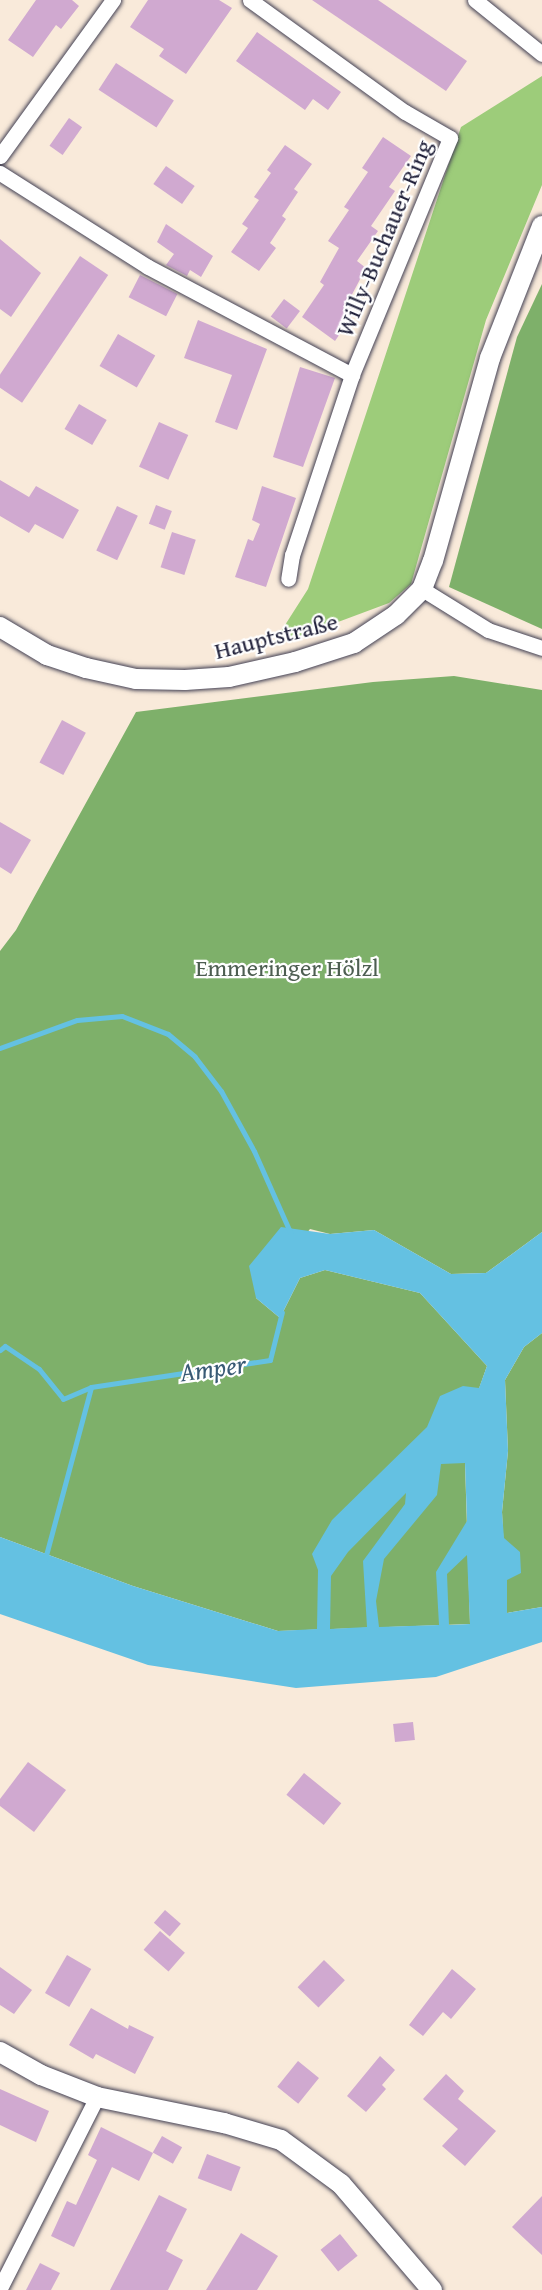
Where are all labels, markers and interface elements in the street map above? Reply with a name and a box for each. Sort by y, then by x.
street label: Willy-Buchauer-Ring [330,135,438,341]
street label: Hauptstraße [211,607,341,665]
park label: Emmeringer Hölzl [195,954,379,982]
water label: Amper [178,1348,248,1388]

